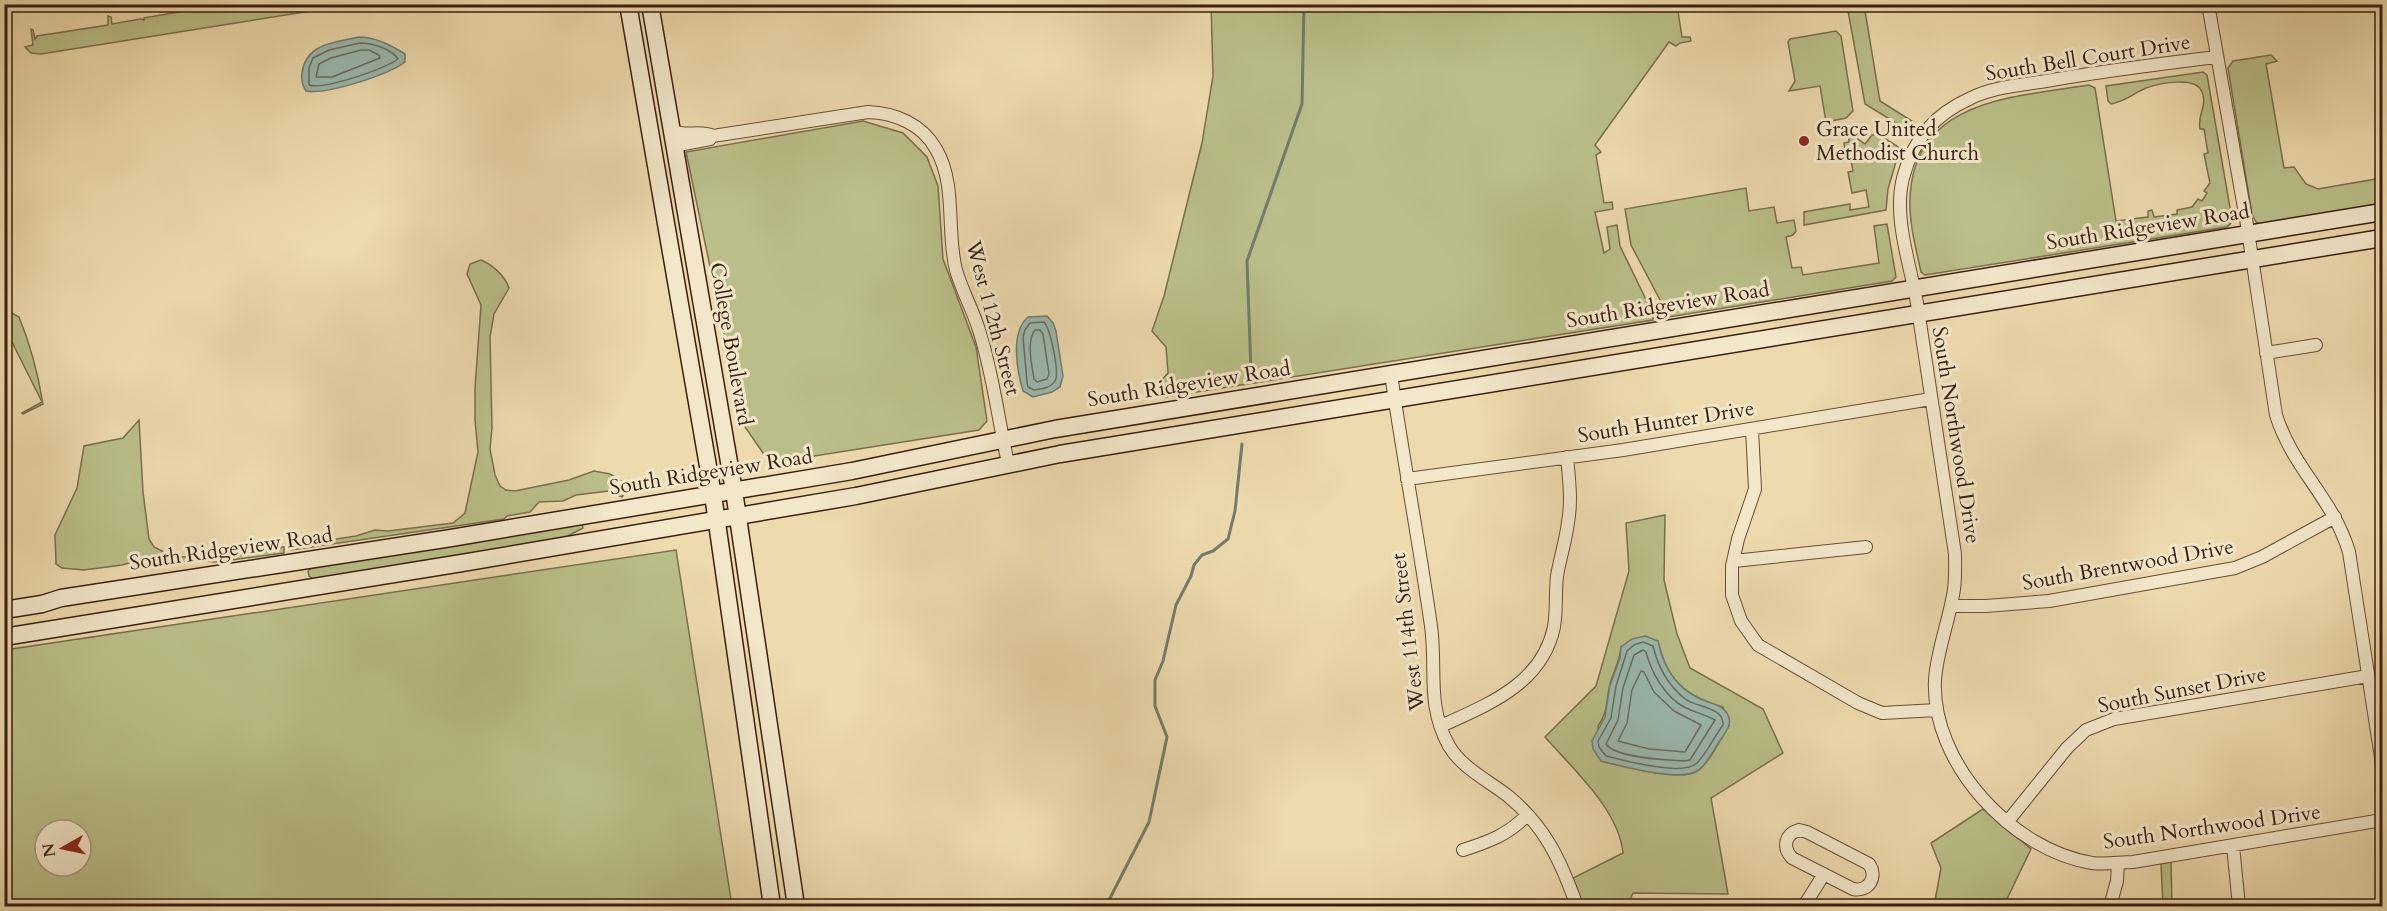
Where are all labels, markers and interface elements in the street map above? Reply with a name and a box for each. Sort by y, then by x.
street label: South Bell Court Drive [1984,27,2192,89]
place label: Grace United Methodist Church [1816,115,1980,168]
marker: Grace United Methodist Church [1797,134,1811,148]
street label: South Ridgeview Road [2045,197,2251,257]
street label: West 112th Street [958,237,1028,399]
street label: College Boulevard [702,260,760,428]
street label: South Ridgeview Road [1565,275,1771,335]
street label: South Northwood Drive [1925,324,1987,546]
street label: South Ridgeview Road [1086,354,1292,414]
street label: South Hunter Drive [1576,394,1756,450]
street label: South Ridgeview Road [608,442,814,502]
street label: South Ridgeview Road [128,520,334,578]
street label: South Brentwood Drive [2020,532,2236,598]
street label: West 114th Street [1384,551,1432,713]
street label: South Sunset Drive [2095,659,2269,721]
street label: South Northwood Drive [2101,797,2323,857]
north arrow [33,818,93,878]
text: N [37,842,61,859]

